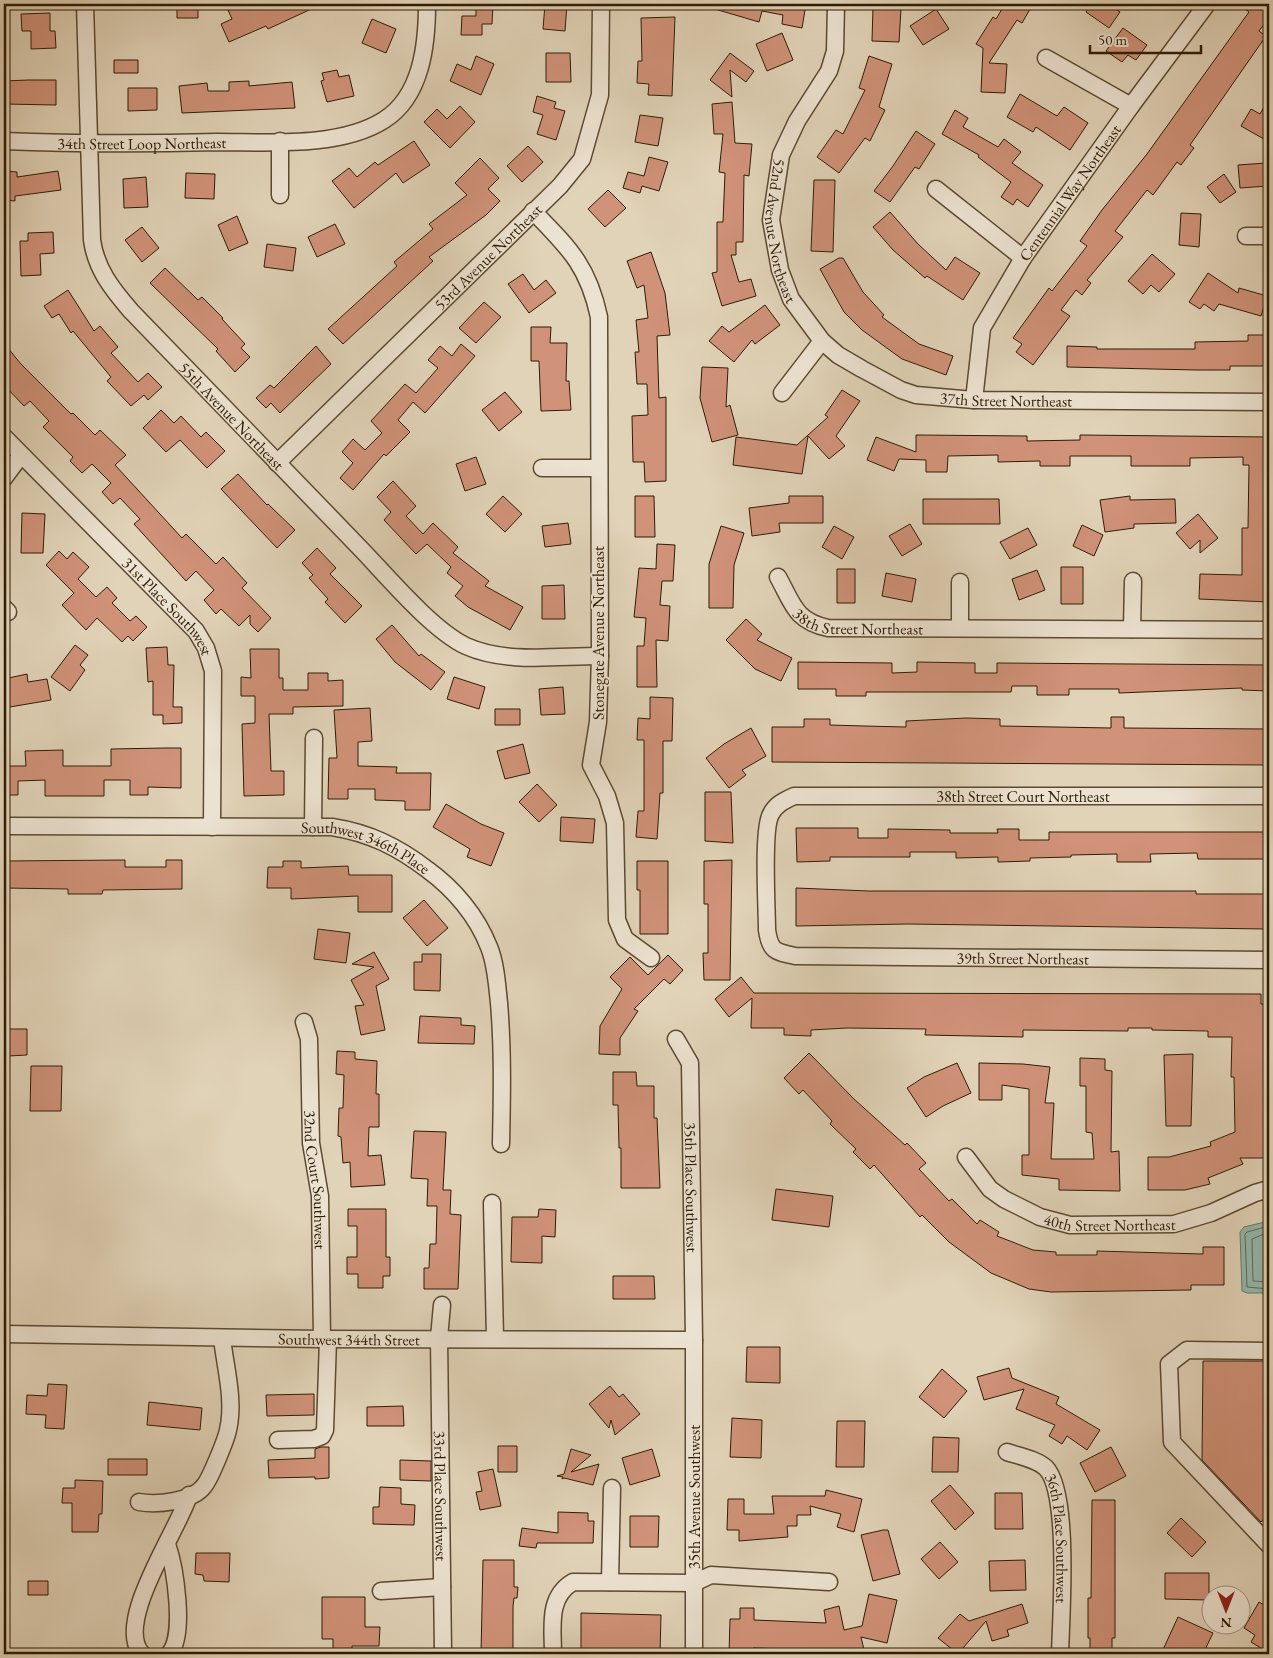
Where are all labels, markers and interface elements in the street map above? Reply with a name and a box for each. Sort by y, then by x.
scale bar [1090,22,1202,54]
text: 50 m [1098,30,1127,49]
street label: Centennial Way Northeast [1014,120,1125,265]
street label: 34th Street Loop Northeast [57,131,226,154]
street label: 52nd Avenue Northeast [760,157,801,307]
street label: 53rd Avenue Northeast [429,199,546,314]
street label: 55th Avenue Northeast [175,357,289,475]
street label: 37th Street Northeast [939,387,1072,411]
street label: Stonegate Avenue Northeast [588,546,609,720]
street label: 31st Place Southwest [118,552,218,658]
street label: 38th Street Northeast [788,603,923,639]
street label: 38th Street Court Northeast [936,786,1110,807]
street label: Southwest 346th Place [301,816,435,879]
street label: 39th Street Northeast [956,947,1089,969]
street label: 32nd Court Southwest [300,1110,331,1250]
street label: 35th Place Southwest [680,1122,703,1252]
street label: 40th Street Northeast [1042,1208,1176,1236]
street label: Southwest 344th Street [278,1328,420,1350]
street label: 35th Avenue Southwest [684,1425,705,1569]
street label: 33rd Place Southwest [430,1430,452,1561]
street label: 36th Place Southwest [1041,1470,1073,1603]
north arrow [1200,1586,1250,1636]
text: N [1220,1614,1232,1632]

